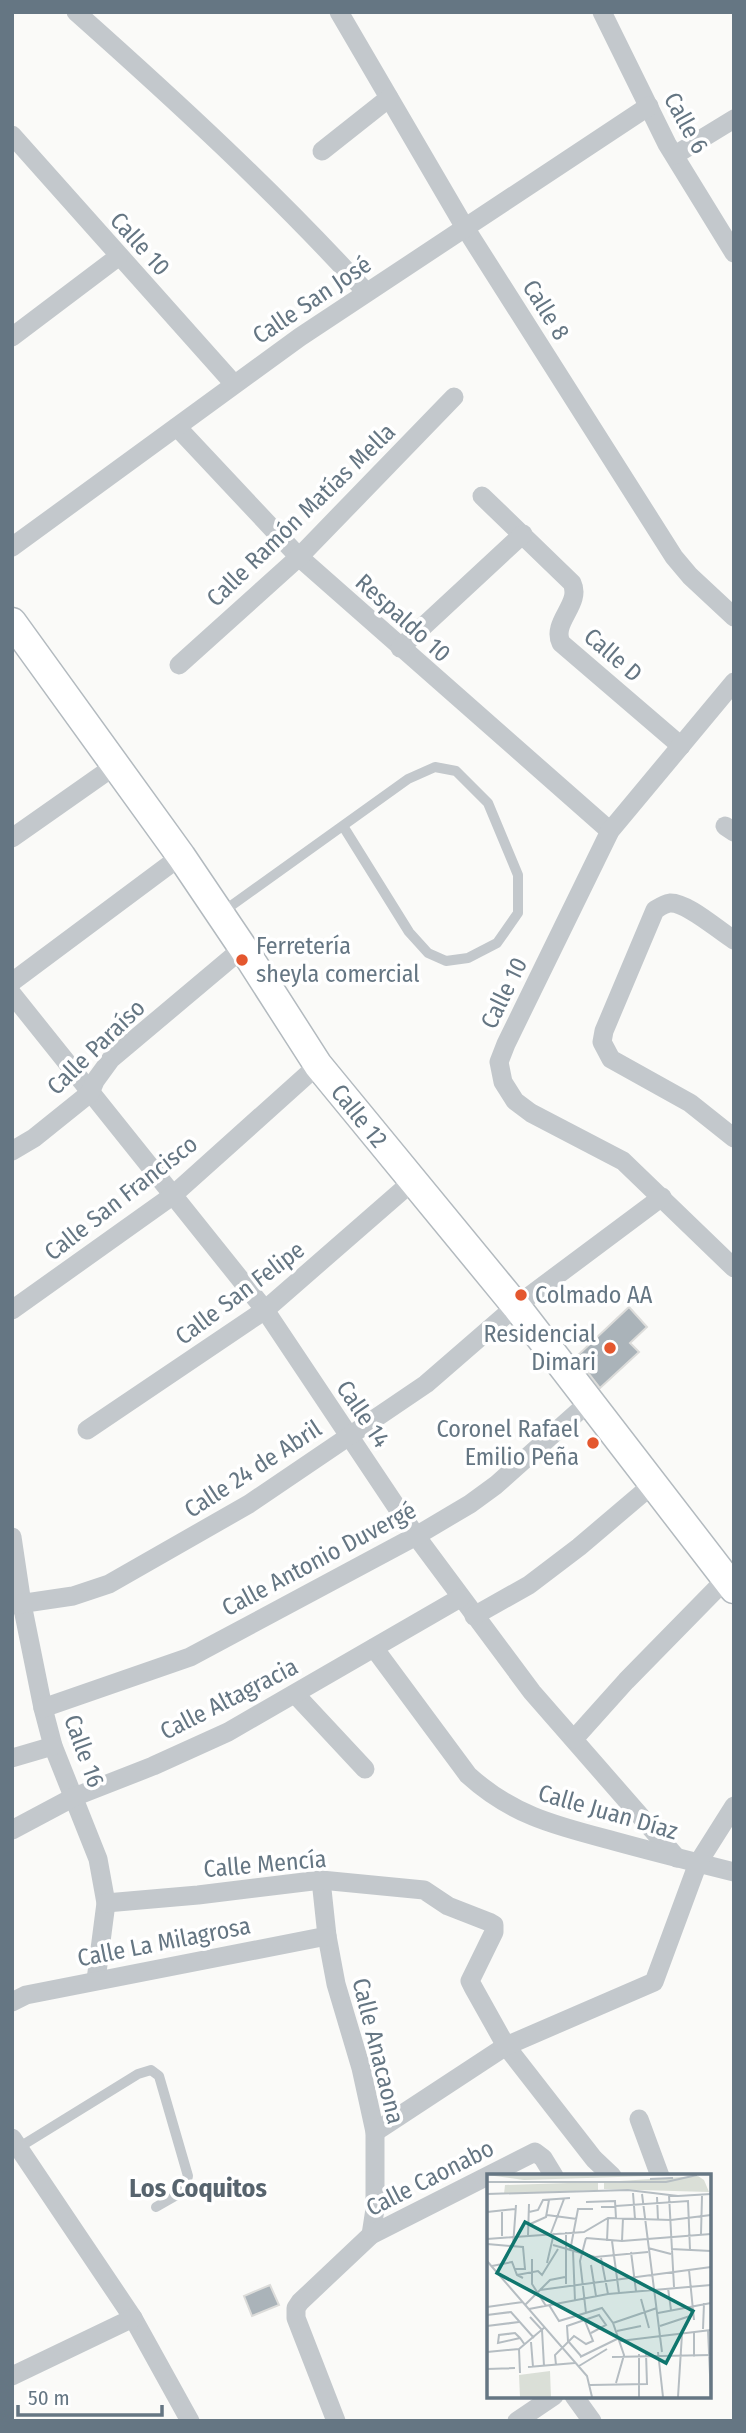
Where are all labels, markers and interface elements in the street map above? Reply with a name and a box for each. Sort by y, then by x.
street label: Calle 6 [658,88,714,158]
street label: Calle 10 [104,207,176,281]
street label: Calle San José [247,250,377,350]
street label: Calle 8 [517,275,575,345]
street label: Calle Ramón Matías Mella [201,418,401,612]
street label: Respaldo 10 [350,568,456,668]
street label: Calle D [578,622,648,688]
place label: Ferretería sheyla comercial [256,932,420,988]
marker: Ferretería sheyla comercial [234,952,250,968]
street label: Calle 10 [475,953,533,1033]
street label: Calle Paraíso [41,994,151,1100]
street label: Calle 12 [325,1079,393,1153]
street label: Calle San Francisco [39,1130,203,1266]
street label: Calle San Felipe [170,1235,310,1351]
place label: Colmado AA [535,1281,653,1309]
marker: Colmado AA [513,1287,529,1303]
place label: Residencial Dimari [484,1320,596,1376]
marker: Residencial Dimari [602,1340,618,1356]
street label: Calle 14 [331,1375,395,1453]
street label: Calle 24 de Abril [179,1414,327,1524]
place label: Coronel Rafael Emilio Peña [436,1415,579,1471]
marker: Coronel Rafael Emilio Peña [585,1435,601,1451]
street label: Calle Antonio Duvergé [217,1496,421,1622]
street label: Calle Altagracia [156,1652,302,1746]
street label: Calle 16 [58,1711,110,1791]
street label: Calle Juan Díaz [535,1779,681,1845]
street label: Calle Mencía [202,1845,328,1883]
street label: Calle La Milagrosa [75,1911,253,1973]
street label: Calle Anacaona [346,1975,410,2127]
street label: Calle Caonabo [361,2134,499,2222]
district label: Los Coquitos [129,2173,267,2204]
inset map [487,2174,711,2398]
scale bar [18,2374,161,2418]
text: 50 m [28,2385,70,2411]

